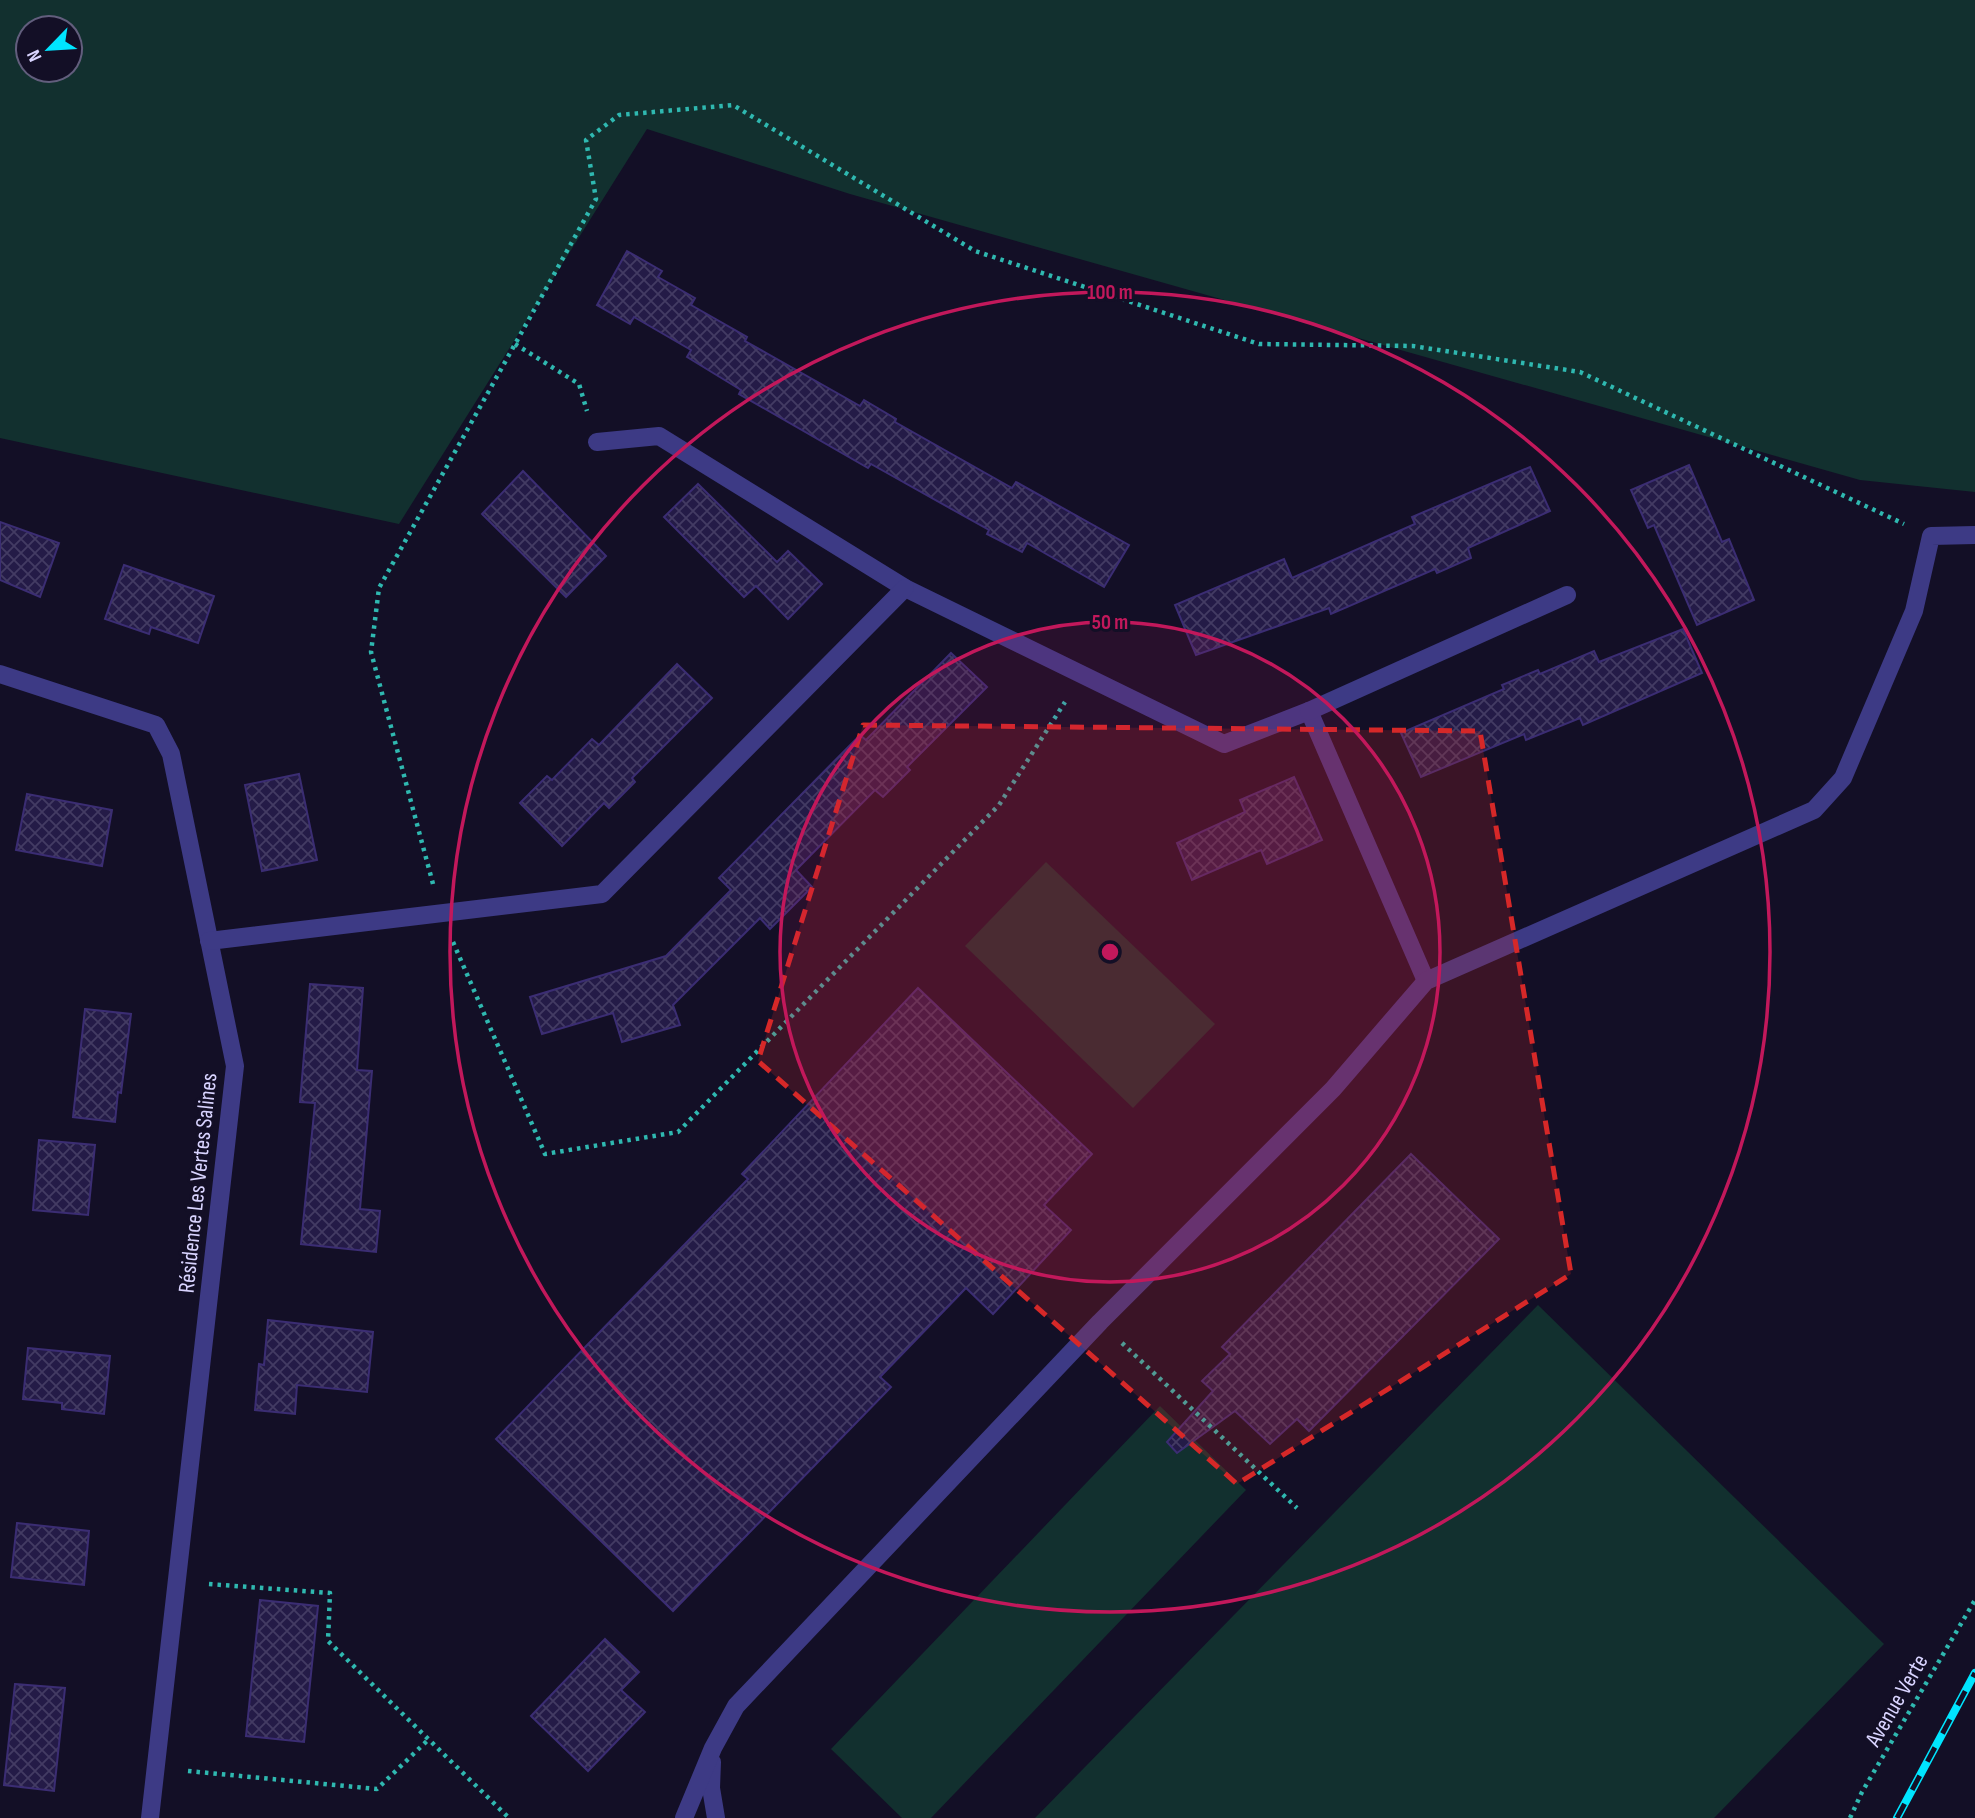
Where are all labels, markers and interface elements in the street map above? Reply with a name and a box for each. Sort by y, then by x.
north arrow [14,14,84,84]
text: N [22,46,48,65]
text: 100 m [1087,280,1133,305]
text: 50 m [1092,610,1128,635]
centre of rings [1098,940,1122,964]
street label: Résidence Les Vertes Salines [173,1072,223,1295]
street label: Avenue Verte [1859,1649,1934,1752]

